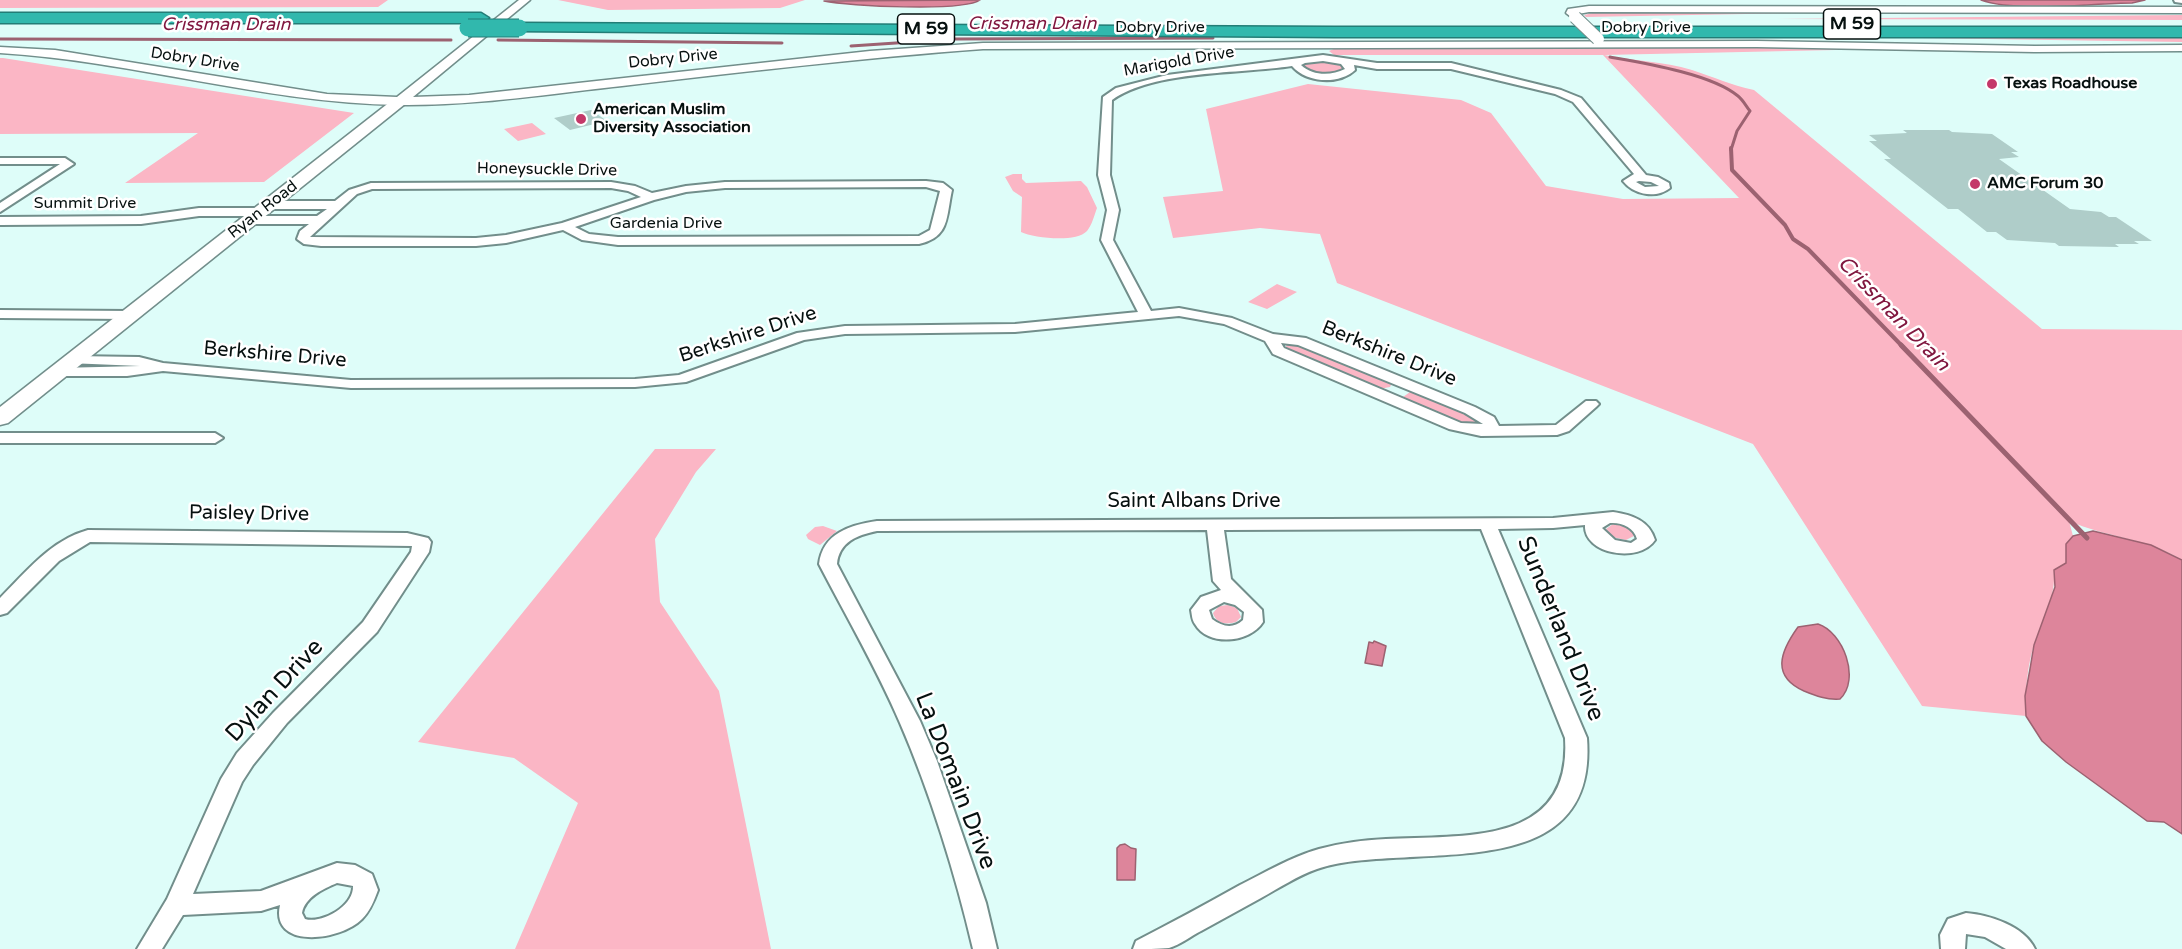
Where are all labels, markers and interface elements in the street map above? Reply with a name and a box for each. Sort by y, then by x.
road number: M 59 [1824,9,1880,39]
water label: Crissman Drain [967,13,1097,35]
water label: Crissman Drain [161,14,291,36]
road number: M 59 [898,14,954,44]
street label: Dobry Drive [1115,18,1205,38]
street label: Dobry Drive [1601,18,1691,38]
street label: Dobry Drive [149,43,241,77]
street label: Marigold Drive [1122,43,1236,81]
street label: Dobry Drive [627,45,719,73]
place label: Texas Roadhouse [2004,74,2137,94]
marker: Texas Roadhouse [1985,77,1999,91]
place label: American Muslim Diversity Association [593,100,751,138]
marker: American Muslim Diversity Association [574,112,588,126]
street label: Honeysuckle Drive [477,159,617,181]
place label: AMC Forum 30 [1987,174,2103,194]
street label: Ryan Road [224,177,302,243]
marker: AMC Forum 30 [1968,177,1982,191]
street label: Summit Drive [34,194,136,214]
street label: Gardenia Drive [610,214,722,234]
water label: Crissman Drain [1832,251,1954,377]
street label: Berkshire Drive [676,301,820,369]
street label: Berkshire Drive [1318,316,1460,392]
street label: Berkshire Drive [203,337,347,373]
street label: Saint Albans Drive [1107,490,1281,514]
street label: Paisley Drive [189,501,309,527]
street label: Sunderland Drive [1510,533,1610,725]
street label: Dylan Drive [220,634,330,748]
street label: La Domain Drive [908,688,1002,874]

